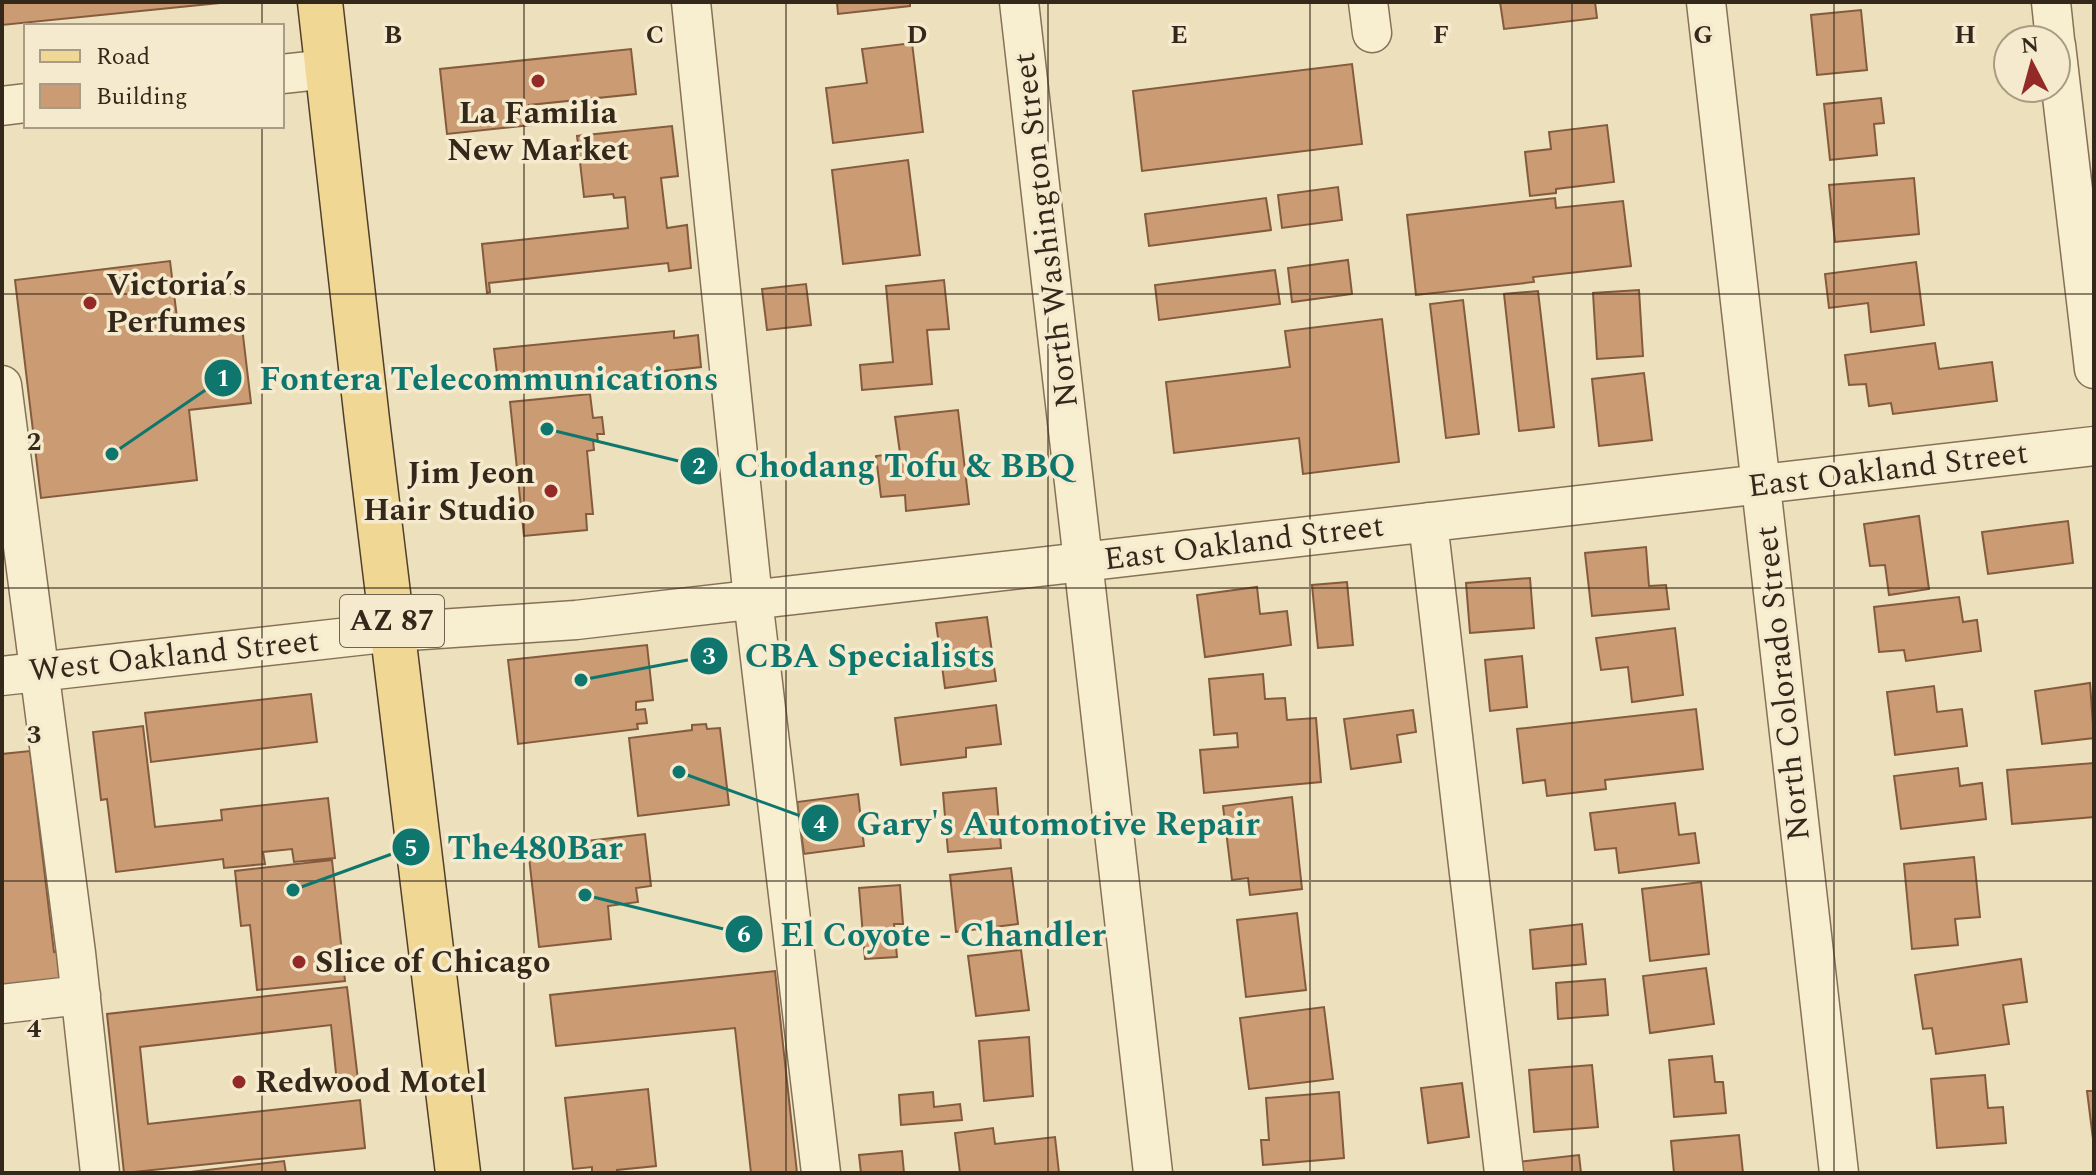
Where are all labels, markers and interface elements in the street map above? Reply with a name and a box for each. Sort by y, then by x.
text: B [384,15,402,55]
text: C [646,15,664,55]
text: D [907,15,927,55]
text: E [1170,15,1188,55]
text: F [1433,15,1449,55]
text: G [1693,15,1713,55]
text: H [1954,15,1976,55]
legend [24,24,284,128]
north arrow [1992,24,2072,104]
text: N [2019,28,2041,63]
text: Road [96,39,150,75]
street label: North Washington Street [1000,50,1092,410]
marker: La Familia New Market [529,72,547,90]
text: Building [96,79,188,115]
place label: La Familia New Market [447,89,629,175]
place label: Victoria’s Perfumes [106,261,247,347]
marker: Victoria’s Perfumes [81,294,99,312]
callout: Fontera Telecommunications [203,349,734,407]
text: Fontera Telecommunications [259,354,719,406]
text: 1 [216,361,230,397]
text: 2 [27,422,41,462]
street label: East Oakland Street [1745,429,2031,511]
callout: Chodang Tofu & BBQ [679,437,1092,495]
text: Chodang Tofu & BBQ [735,441,1077,493]
place label: Jim Jeon Hair Studio [363,449,535,535]
text: 2 [692,449,706,485]
marker: Jim Jeon Hair Studio [542,482,560,500]
street label: East Oakland Street [1101,502,1387,584]
street label: North Colorado Street [1742,523,1824,843]
road number: AZ 87 [340,595,444,647]
street label: West Oakland Street [27,616,321,696]
callout: CBA Specialists [689,627,1012,685]
text: CBA Specialists [745,631,995,683]
text: 3 [702,639,716,675]
text: 3 [27,715,41,755]
callout: Gary's Automotive Repair [800,794,1276,852]
text: Gary's Automotive Repair [856,799,1260,851]
text: 4 [813,807,827,843]
callout: The480Bar [391,818,638,876]
text: The480Bar [447,823,623,875]
text: 5 [404,831,418,867]
callout: El Coyote - Chandler [724,905,1122,963]
text: El Coyote - Chandler [780,910,1106,962]
text: 6 [737,917,751,953]
place label: Slice of Chicago [315,938,550,987]
marker: Slice of Chicago [290,953,308,971]
text: 4 [27,1009,42,1049]
place label: Redwood Motel [255,1058,487,1107]
marker: Redwood Motel [230,1073,248,1091]

